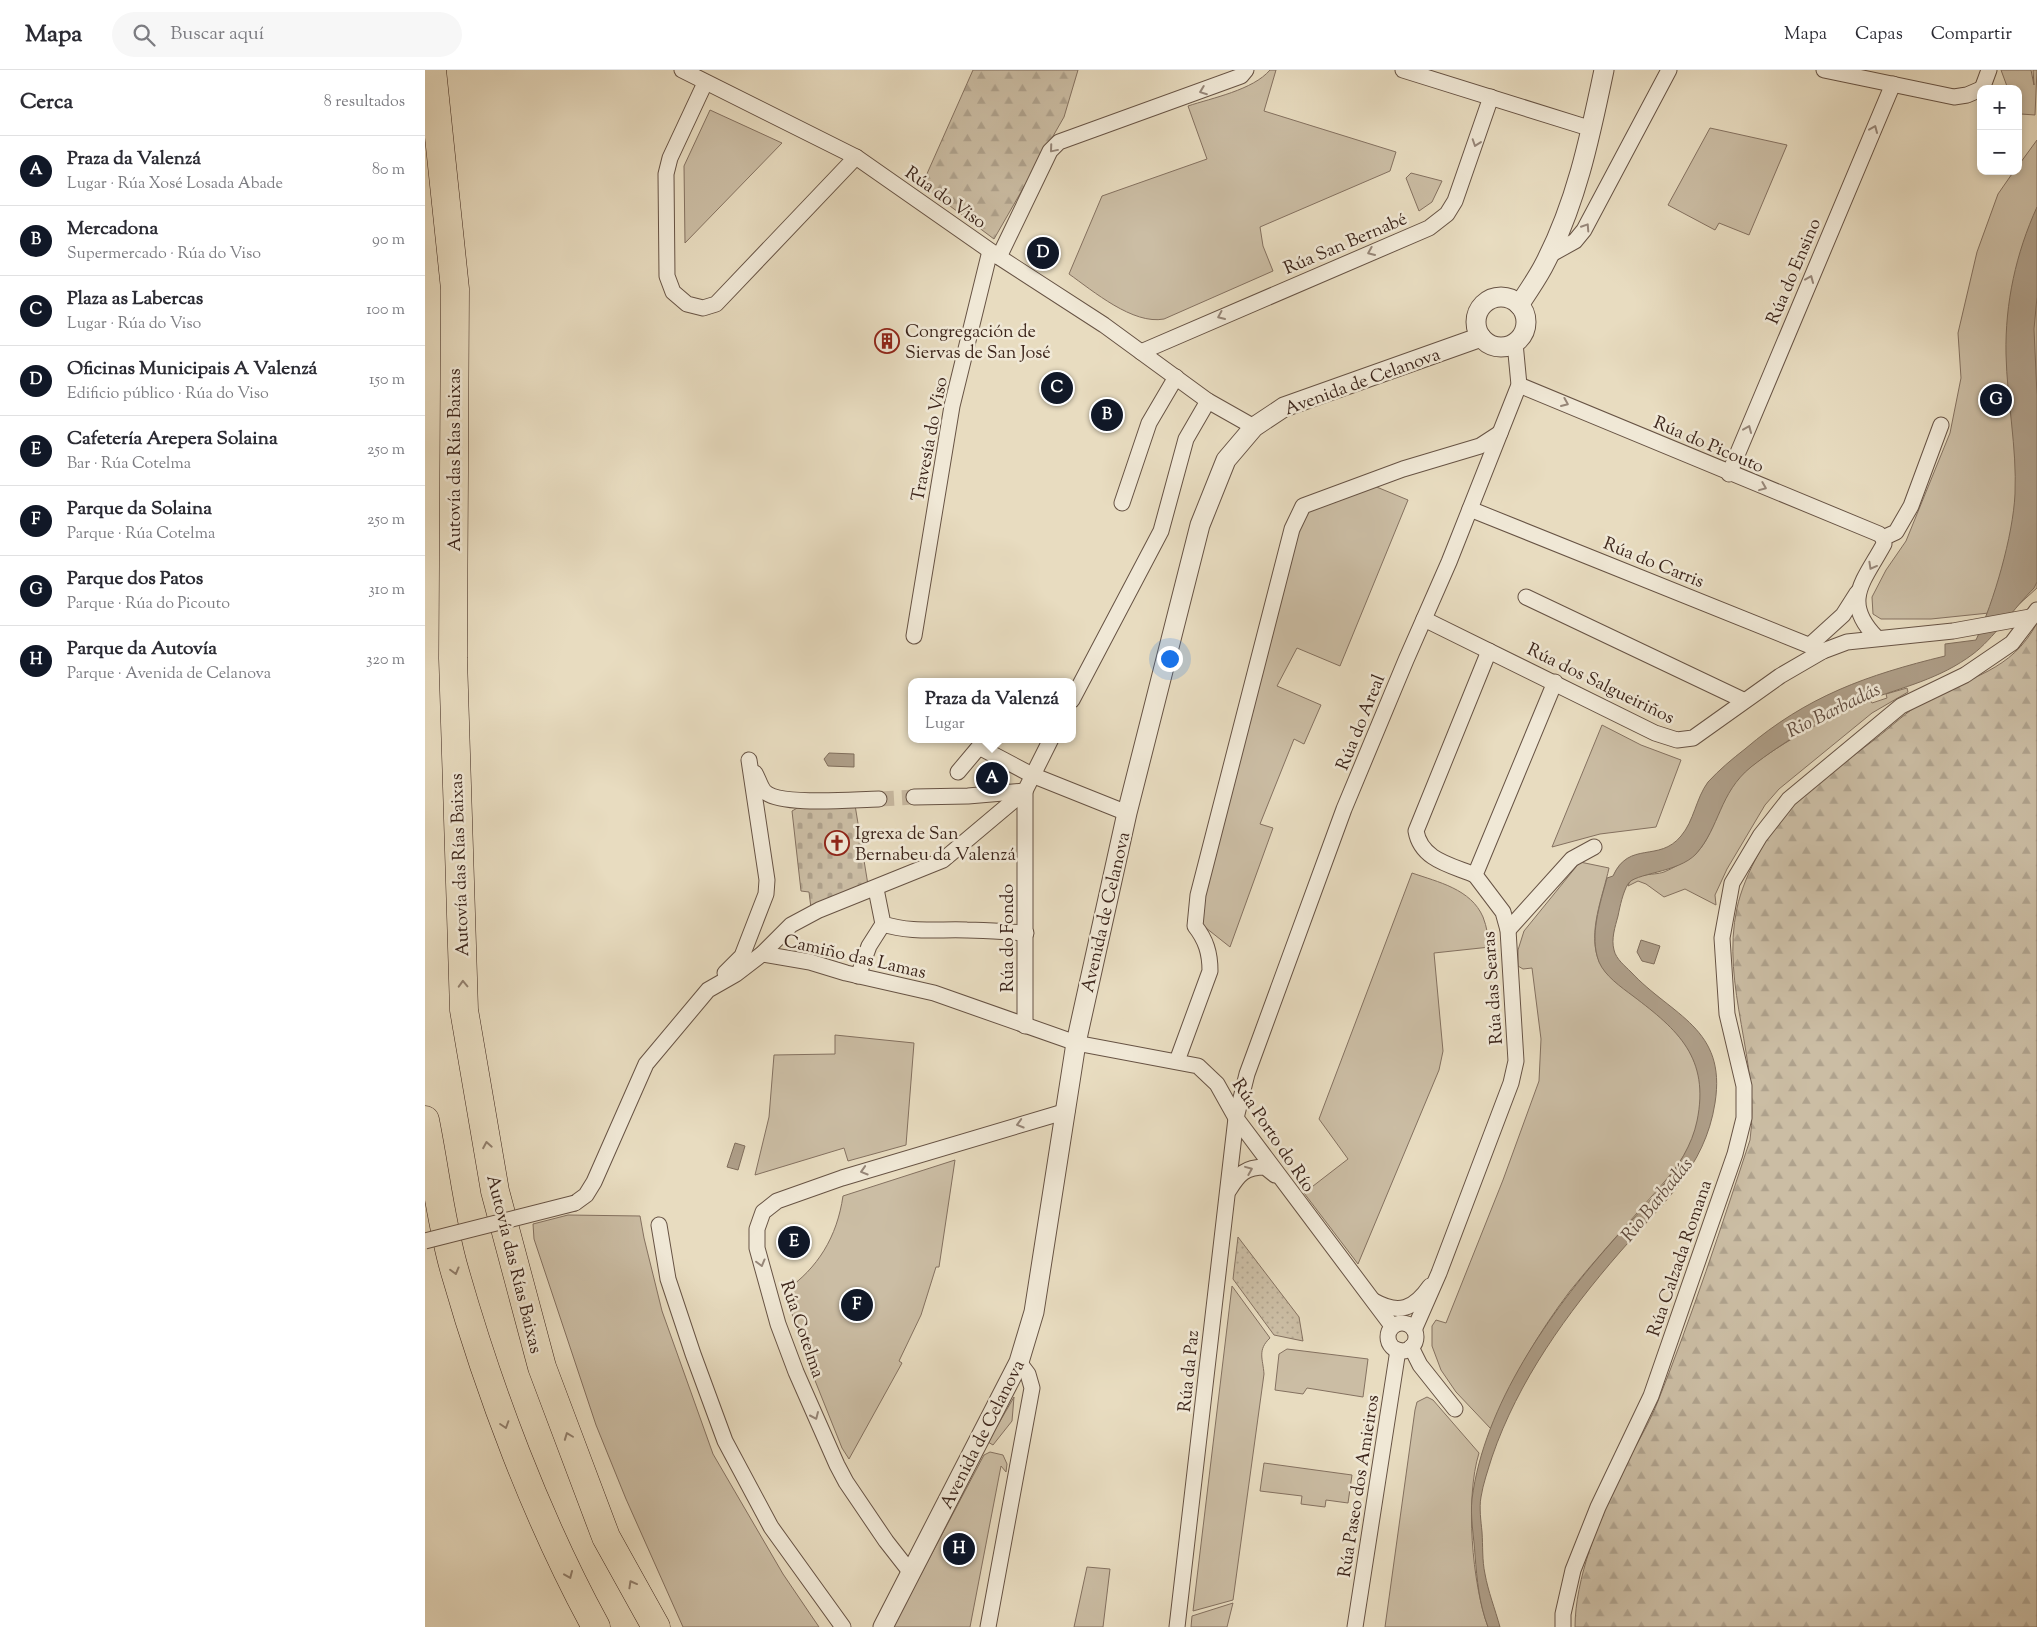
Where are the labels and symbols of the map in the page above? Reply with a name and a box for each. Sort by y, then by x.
one-way arrow [1199,85,1208,95]
one-way arrow [1867,125,1878,134]
one-way arrow [1472,139,1482,147]
one-way arrow [1049,144,1058,153]
street label: Rúa do Viso [899,161,991,236]
street label: Rúa San Bernabé [1280,207,1412,283]
street label: Rúa do Ensino [1761,215,1829,329]
one-way arrow [1579,223,1589,232]
pin: D [1027,234,1059,272]
one-way arrow [1367,246,1376,257]
one-way arrow [1804,275,1815,284]
one-way arrow [1217,310,1226,321]
place label: Congregación de Siervas de San José [905,320,1051,367]
building icon: Congregación de Siervas de San José [874,328,900,354]
street label: Avenida de Celanova [1281,343,1444,423]
street label: Autovía das Rías Baixas [443,368,469,552]
pin: C [1041,369,1073,407]
street label: Travesía do Viso [906,375,956,504]
pin: G [1980,381,2012,419]
pin: B [1091,396,1123,434]
one-way arrow [1560,397,1569,408]
street label: Rúa do Picouto [1649,411,1768,481]
one-way arrow [1741,425,1752,434]
one-way arrow [1758,481,1766,491]
street label: Rúa do Carris [1599,532,1708,596]
one-way arrow [1868,561,1878,570]
street label: Rúa dos Salgueiriños [1522,638,1678,732]
your location [1157,646,1183,672]
street label: Rúa do Areal [1331,671,1393,775]
water label: Rio Barbadás [1783,677,1885,746]
pin: A [976,759,1008,797]
street label: Autovía das Rías Baixas [445,773,477,957]
place label: Igrexa de San Bernabeu da Valenzá [855,822,1016,869]
church icon: Igrexa de San Bernabeu da Valenzá [824,830,850,856]
street label: Avenida de Celanova [1076,830,1138,995]
street label: Rúa do Fondo [996,884,1022,992]
street label: Camiño das Lamas [781,929,928,987]
street label: Rúa das Searas [1477,930,1511,1045]
one-way arrow [458,980,469,988]
street label: Rúa Porto do Río [1225,1074,1320,1198]
one-way arrow [1016,1119,1025,1129]
one-way arrow [482,1140,492,1149]
water label: Rio Barbadás [1616,1153,1700,1248]
one-way arrow [861,1165,869,1175]
one-way arrow [1244,1166,1253,1176]
street label: Autovía das Rías Baixas [478,1172,548,1356]
street label: Rúa Calzada Romana [1642,1177,1720,1340]
pin: E [778,1223,810,1261]
one-way arrow [756,1258,766,1266]
one-way arrow [449,1266,460,1275]
street label: Rúa Cotelma [772,1278,830,1382]
pin: F [841,1286,873,1324]
street label: Rúa da Paz [1173,1329,1207,1413]
street label: Avenida de Celanova [935,1356,1033,1514]
street label: Rúa Paseo dos Amieiros [1333,1393,1387,1580]
one-way arrow [809,1411,820,1420]
one-way arrow [500,1421,510,1429]
one-way arrow [564,1432,574,1441]
pin: H [943,1530,975,1568]
one-way arrow [563,1570,574,1579]
one-way arrow [628,1581,638,1590]

